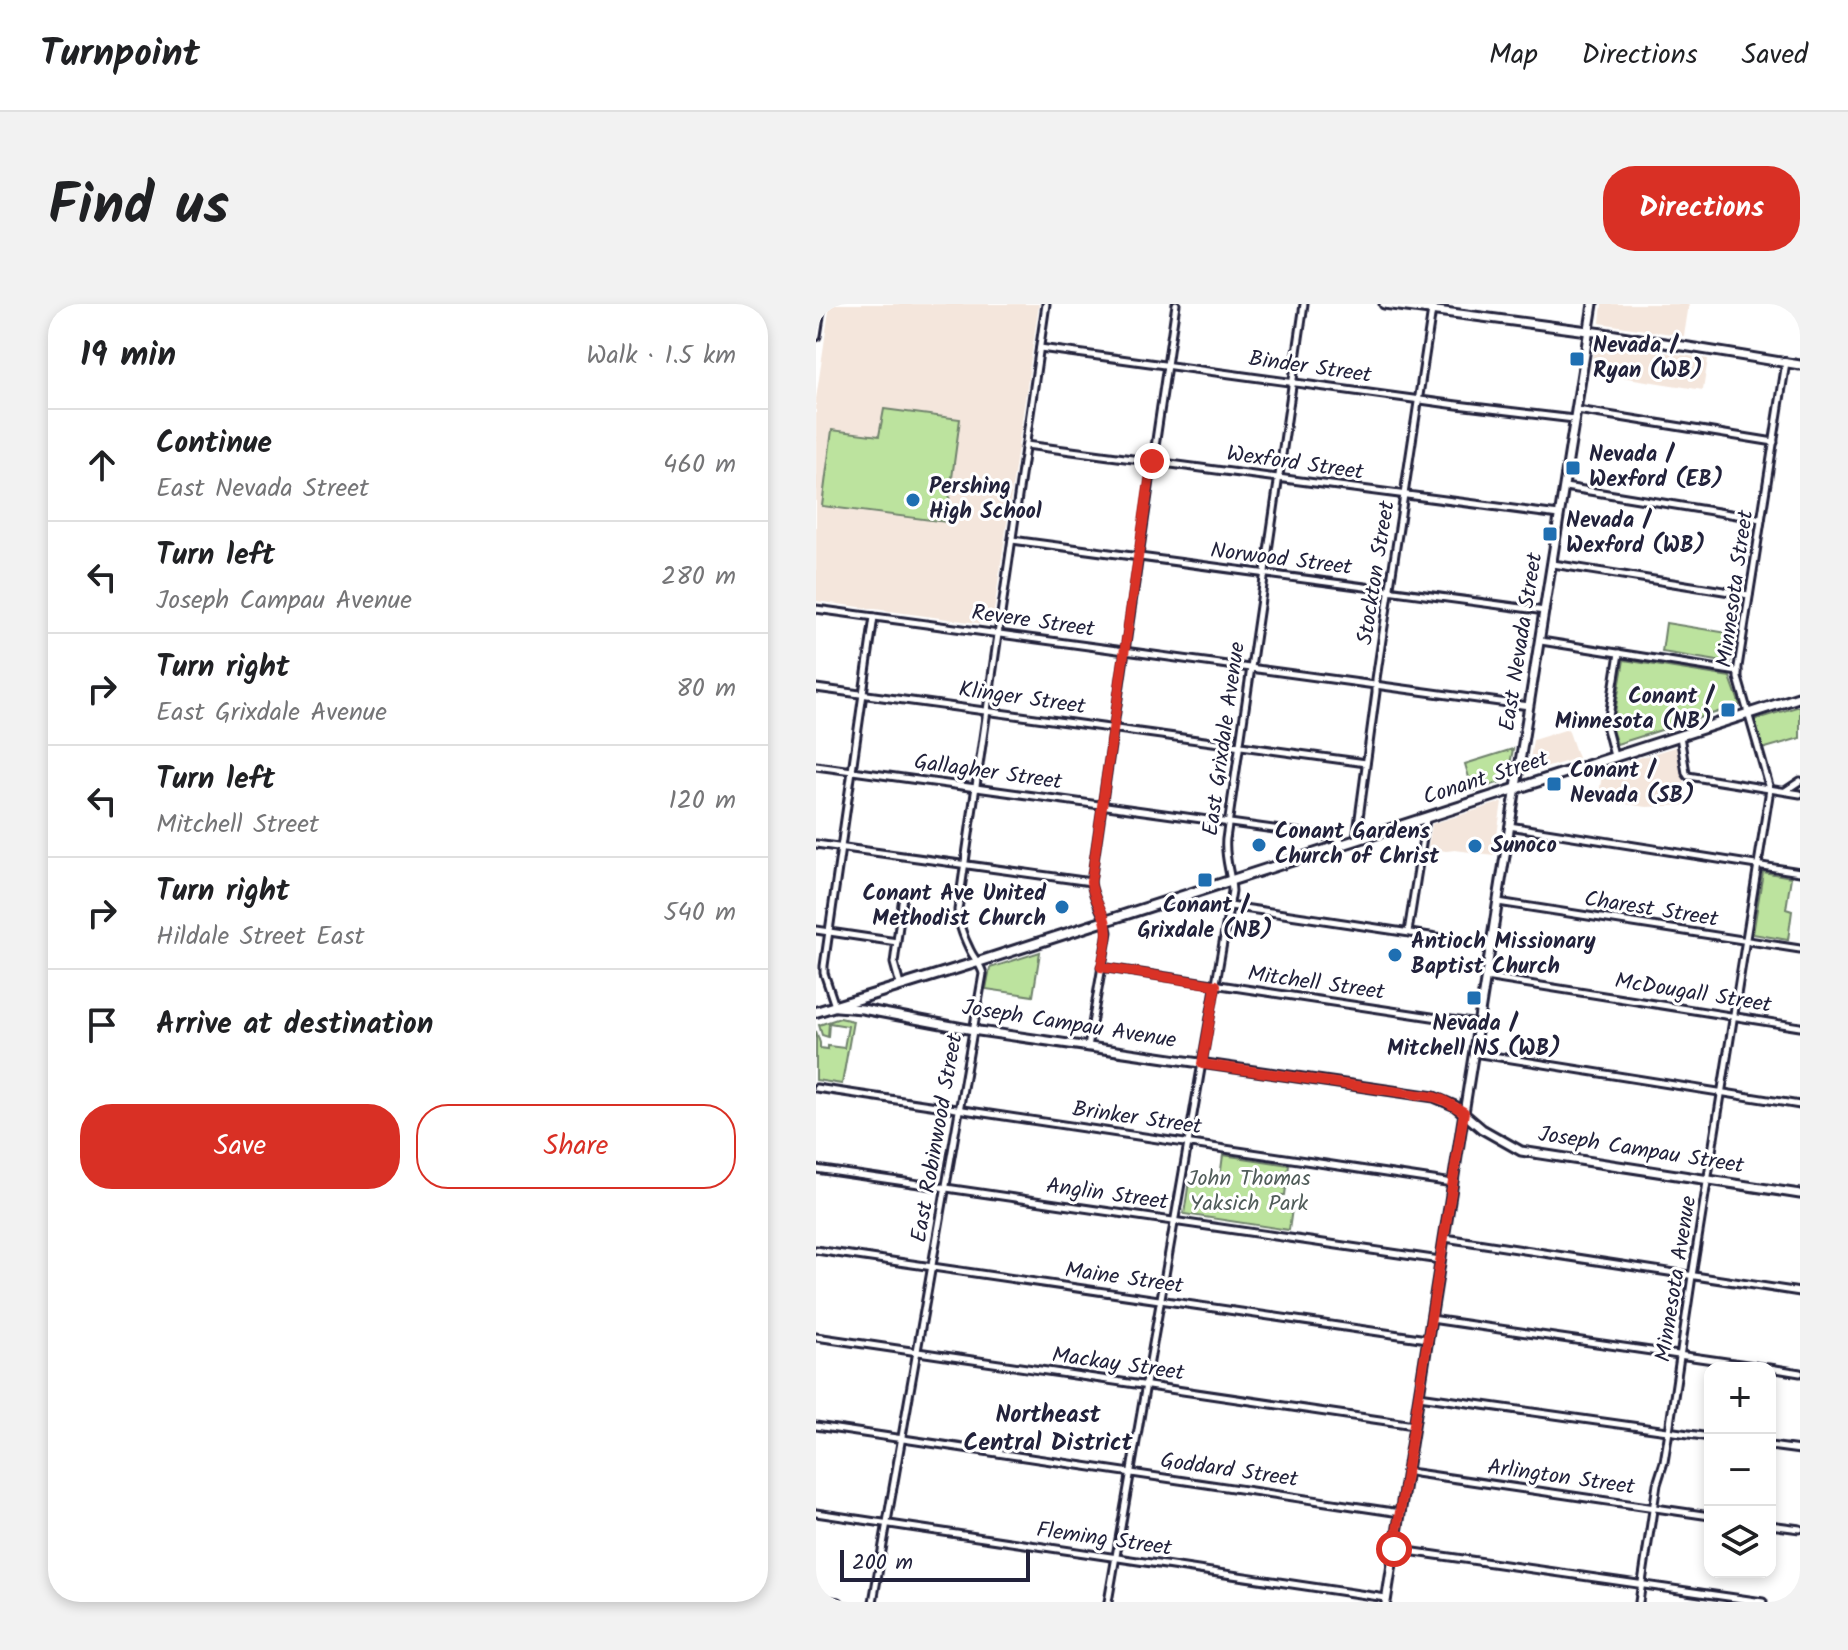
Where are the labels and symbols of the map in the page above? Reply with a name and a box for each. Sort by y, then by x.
place label: Nevada / Ryan (WB) [1593,329,1703,389]
street label: Binder Street [1246,342,1374,394]
marker: Nevada / Ryan (WB) [1568,350,1586,368]
street label: Wexford Street [1224,437,1366,491]
place label: Nevada / Wexford (EB) [1589,438,1723,498]
route end [1134,443,1170,479]
marker: Nevada / Wexford (EB) [1564,459,1582,477]
place label: Pershing High School [929,470,1042,530]
marker: Pershing High School [904,491,922,509]
street label: Stockton Street [1348,498,1406,647]
place label: Nevada / Wexford (WB) [1566,504,1706,564]
street label: Minnesota Street [1708,507,1764,670]
marker: Nevada / Wexford (WB) [1541,525,1559,543]
street label: Norwood Street [1208,534,1354,586]
street label: East Nevada Street [1491,550,1553,734]
street label: Revere Street [969,596,1097,648]
street label: East Grixdale Avenue [1194,640,1256,838]
street label: Klinger Street [956,673,1088,725]
place label: Conant / Minnesota (NB) [1555,680,1716,740]
marker: Conant / Minnesota (NB) [1719,701,1737,719]
street label: Conant Street [1419,742,1554,816]
street label: Gallagher Street [912,745,1065,801]
place label: Conant / Nevada (SB) [1570,754,1695,814]
marker: Conant / Nevada (SB) [1545,775,1563,793]
place label: Conant Gardens Church of Christ [1275,815,1440,875]
place label: Sunoco [1491,829,1557,864]
marker: Conant Gardens Church of Christ [1250,836,1268,854]
marker: Sunoco [1466,837,1484,855]
marker: Conant / Grixdale (NB) [1196,871,1214,889]
place label: Conant Ave United Methodist Church [863,877,1047,937]
street label: Charest Street [1582,882,1721,938]
place label: Conant / Grixdale (NB) [1137,889,1273,949]
marker: Conant Ave United Methodist Church [1053,898,1071,916]
place label: Antioch Missionary Baptist Church [1411,925,1596,985]
marker: Antioch Missionary Baptist Church [1386,946,1404,964]
street label: Mitchell Street [1245,957,1387,1011]
street label: McDougall Street [1612,964,1774,1024]
marker: Nevada / Mitchell NS (WB) [1465,989,1483,1007]
street label: Joseph Campau Avenue [959,991,1179,1059]
place label: Nevada / Mitchell NS (WB) [1387,1007,1561,1067]
street label: East Robinwood Street [902,1030,974,1245]
street label: Brinker Street [1070,1093,1204,1145]
street label: Joseph Campau Street [1536,1117,1747,1185]
park label: John Thomas Yaksich Park [1187,1162,1311,1222]
street label: Anglin Street [1044,1169,1171,1221]
street label: Minnesota Avenue [1647,1193,1707,1365]
street label: Maine Street [1063,1253,1186,1305]
street label: Mackay Street [1050,1338,1187,1392]
district label: Northeast Central District [964,1396,1134,1463]
street label: Goddard Street [1158,1444,1301,1498]
street label: Arlington Street [1485,1450,1637,1506]
street label: Fleming Street [1034,1513,1174,1567]
route start [1376,1531,1412,1567]
scale bar [840,1546,1030,1582]

